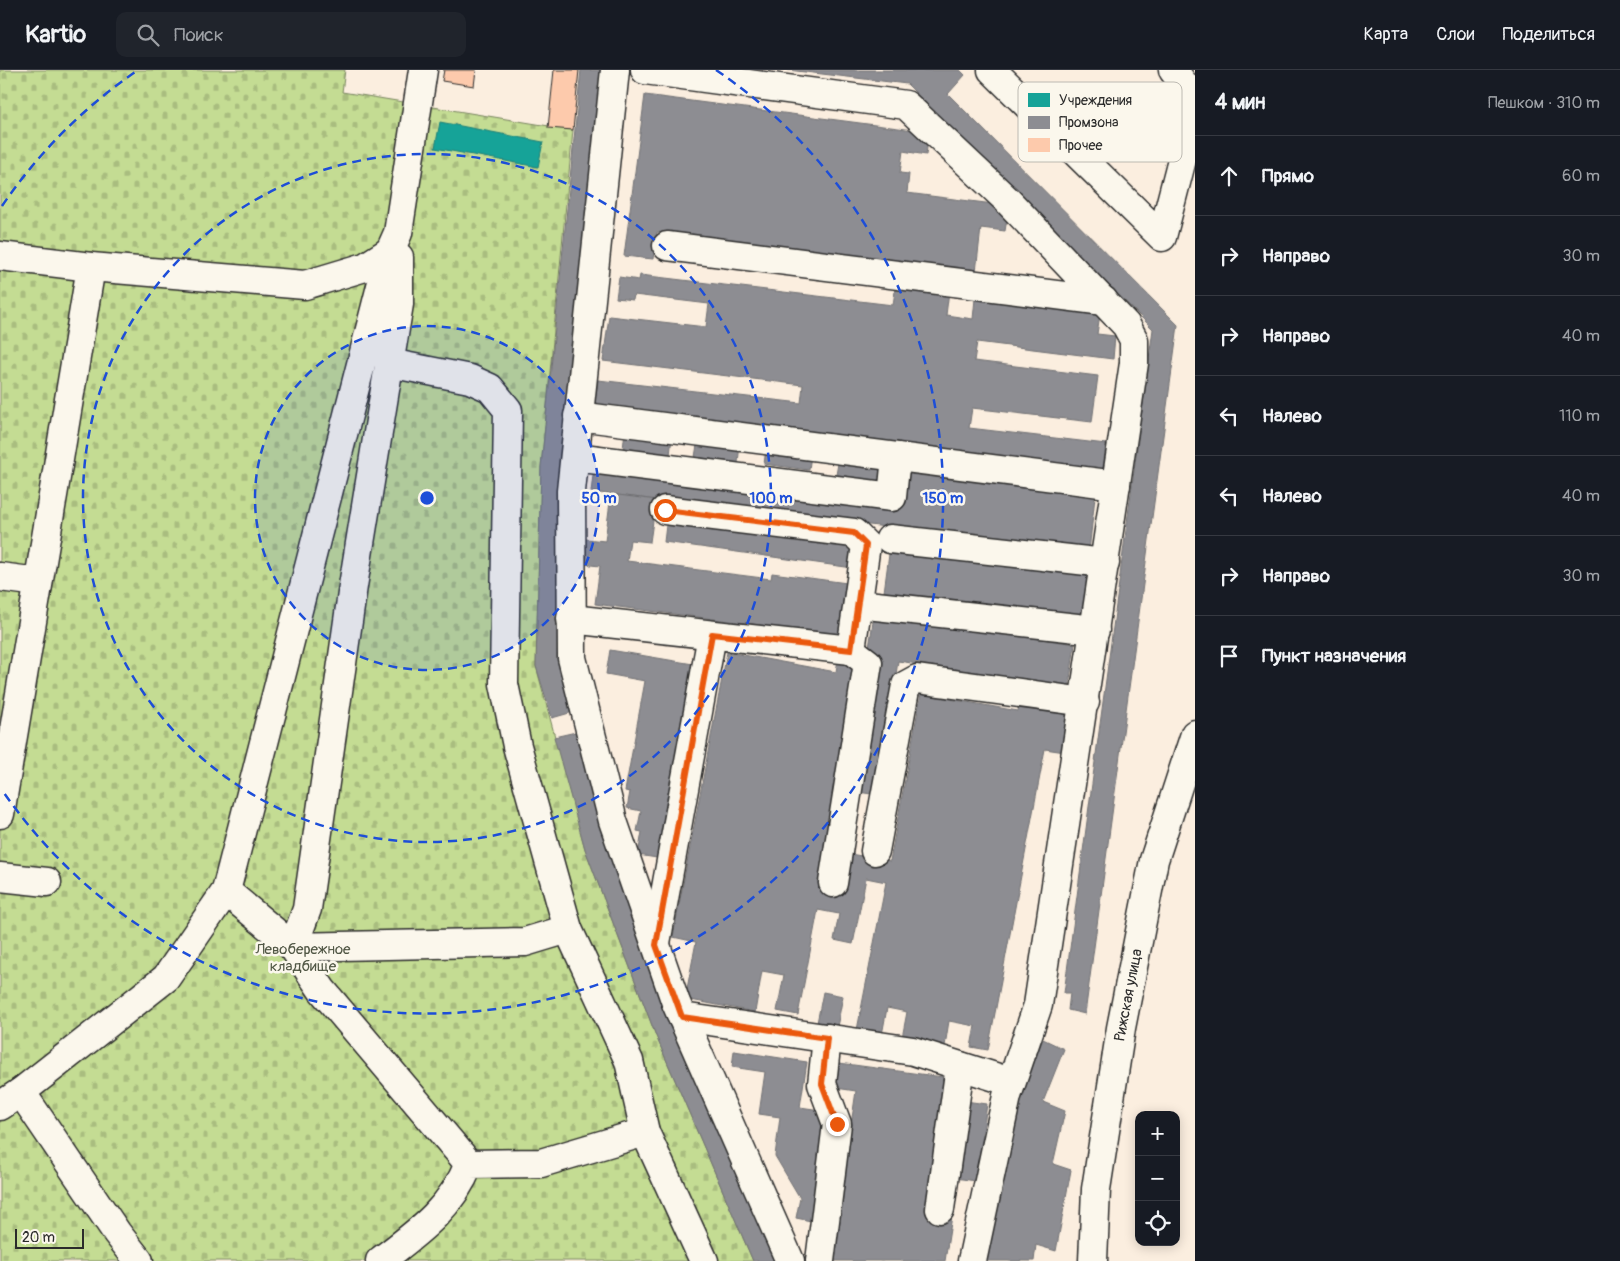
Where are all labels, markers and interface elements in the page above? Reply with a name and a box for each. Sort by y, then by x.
search box [116,12,466,57]
text: Kartio [25,20,86,49]
icon: search [134,21,162,49]
text: Поиск [174,23,224,47]
text: Карта [1364,23,1408,46]
text: Слои [1436,23,1474,46]
text: Поделиться [1502,23,1595,46]
legend [1018,82,1182,162]
text: 4 мин [1215,89,1265,116]
text: Учреждения [1059,92,1132,109]
text: Пешком · 310 m [1488,93,1600,113]
text: Промзона [1059,114,1119,131]
text: Прочее [1059,137,1102,154]
icon: ahead [1215,162,1243,190]
text: Прямо [1262,164,1314,188]
text: 60 m [1562,166,1600,186]
icon: right [1215,242,1243,270]
text: Направо [1262,244,1330,268]
text: 30 m [1562,246,1600,266]
icon: right [1215,322,1243,350]
text: Направо [1262,324,1330,348]
text: 40 m [1562,326,1600,346]
icon: left [1215,402,1243,430]
text: Налево [1262,404,1322,428]
text: 110 m [1559,406,1600,426]
icon: left [1215,482,1243,510]
text: Налево [1262,484,1322,508]
text: 40 m [1562,486,1600,506]
centre of rings [418,489,436,507]
text: 50 m [582,489,616,508]
text: 100 m [750,489,792,508]
text: 150 m [923,489,963,508]
route start [654,499,677,522]
icon: right [1215,562,1243,590]
text: Направо [1262,564,1330,588]
text: 30 m [1562,566,1600,586]
icon: arrive [1215,642,1243,670]
text: Пункт назначения [1262,644,1406,668]
park label: Левобережное кладбище [255,940,351,976]
street label: Рижская улица [1110,947,1147,1043]
map controls [1135,1111,1180,1246]
button: + [1135,1111,1180,1156]
route end [826,1113,849,1136]
button: − [1135,1156,1180,1201]
button: locate [1135,1201,1180,1246]
scale bar [15,1226,84,1249]
text: 20 m [22,1229,55,1246]

